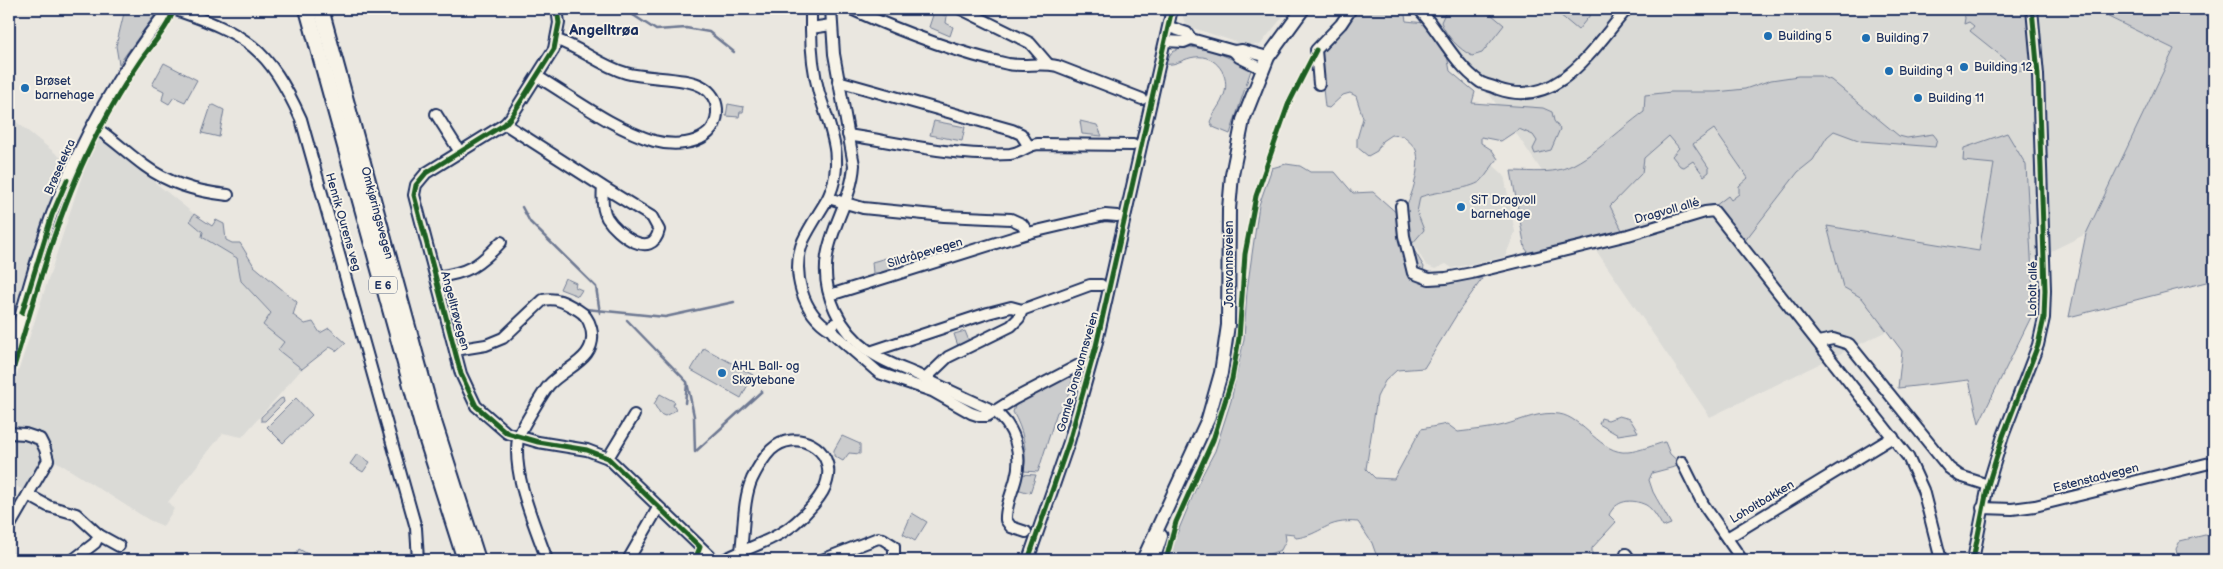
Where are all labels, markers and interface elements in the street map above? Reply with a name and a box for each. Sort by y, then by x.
district label: Angelltrøa [568,21,639,40]
place label: Building 5 [1778,29,1832,44]
marker: Building 5 [1762,30,1774,42]
place label: Building 7 [1876,31,1929,46]
marker: Building 7 [1860,32,1872,44]
place label: Building 12 [1974,60,2033,75]
marker: Building 12 [1958,61,1970,73]
place label: Building 9 [1899,64,1953,79]
marker: Building 9 [1883,65,1895,77]
place label: Brøset barnehage [35,74,94,103]
marker: Brøset barnehage [19,82,31,94]
place label: Building 11 [1928,91,1984,106]
marker: Building 11 [1912,92,1924,104]
street label: Brøsetekra [41,137,79,197]
street label: Omkjøringsvegen [357,165,397,261]
street label: Henrik Ourens veg [322,171,364,273]
place label: SiT Dragvoll barnehage [1471,193,1536,222]
street label: Dragvoll allé [1633,195,1701,227]
marker: SiT Dragvoll barnehage [1455,201,1467,213]
street label: Jonsvannsveien [1222,220,1237,307]
street label: Sildråpevegen [886,234,965,272]
street label: Loholt allé [2025,261,2041,317]
street label: Angelltrøvegen [437,270,473,353]
road number: E 6 [369,276,397,294]
street label: Gamle Jonsvannsveien [1054,310,1102,434]
place label: AHL Ball- og Skøytebane [732,359,800,388]
marker: AHL Ball- og Skøytebane [716,367,728,379]
street label: Estenstadvegen [2052,460,2141,496]
street label: Loholtbakken [1727,477,1797,527]

